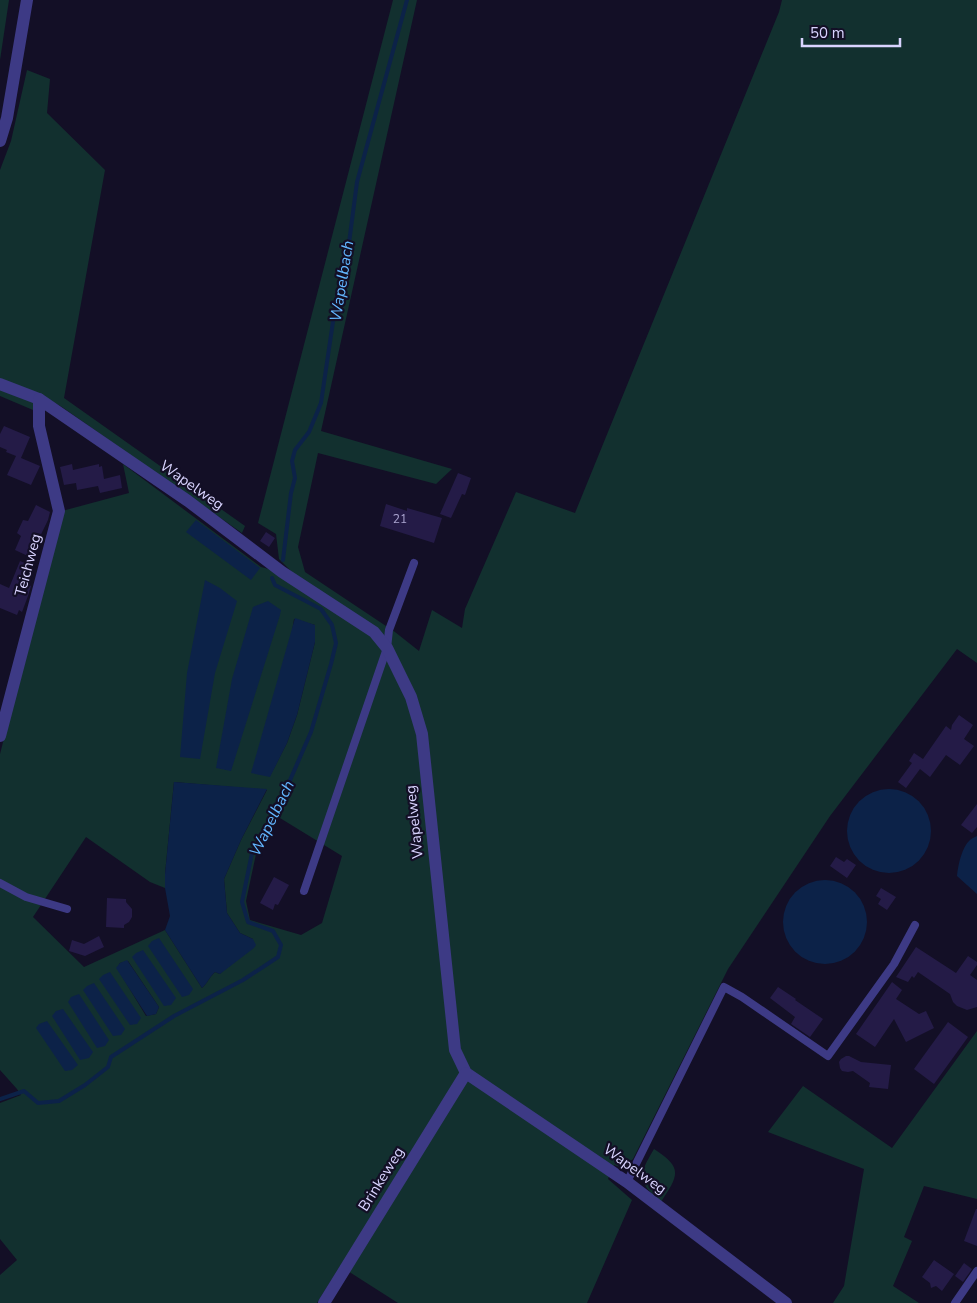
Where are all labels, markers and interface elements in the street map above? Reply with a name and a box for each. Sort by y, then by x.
scale bar [802,15,900,47]
text: 50 m [810,23,845,43]
water label: Wapelbach [325,239,359,323]
street label: Wapelweg [156,456,228,514]
house number: 21 [393,511,407,527]
street label: Teichweg [10,531,46,599]
water label: Wapelbach [244,777,300,860]
street label: Wapelweg [400,784,428,860]
street label: Wapelweg [599,1139,671,1199]
street label: Brinkeweg [353,1143,409,1215]

